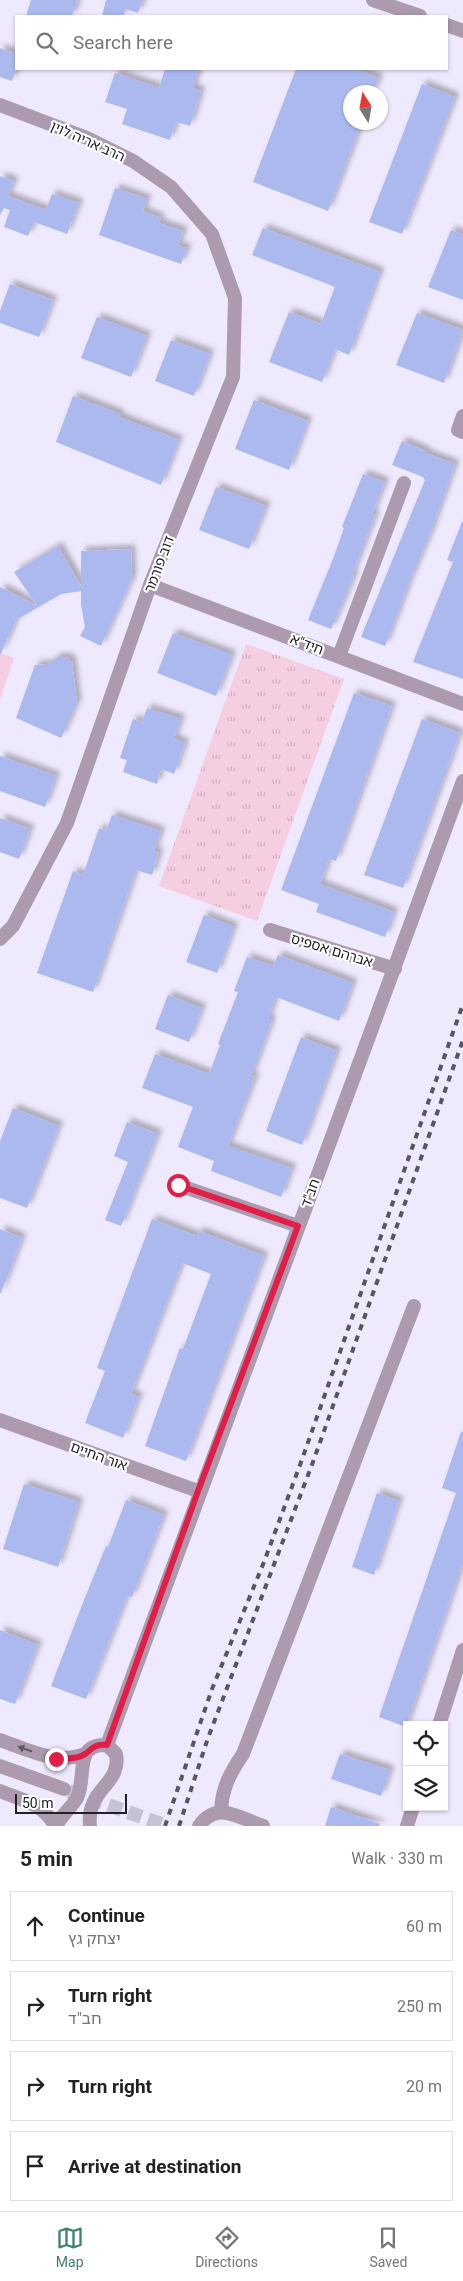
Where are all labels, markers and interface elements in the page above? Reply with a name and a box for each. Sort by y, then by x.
search box [15,15,448,70]
icon: search [33,29,61,57]
text: Search here [73,31,173,54]
north arrow [343,85,388,130]
street label: הרב אריה לוין [48,118,128,164]
street label: דוב פורמר [141,533,177,595]
street label: חיד"א [288,630,326,658]
street label: אברהם אספיס [289,930,375,970]
route start [167,1174,190,1197]
street label: חב"ד [297,1176,323,1210]
street label: אור החיים [68,1438,130,1474]
map controls [403,1721,448,1811]
button: locate [403,1721,448,1766]
one-way arrow [18,1744,33,1752]
route end [45,1748,68,1771]
button: layers [403,1766,448,1811]
scale bar [15,1791,128,1814]
text: 50 m [22,1795,54,1811]
text: 5 min [20,1847,73,1871]
text: Walk · 330 m [351,1849,443,1868]
text: Continue [68,1904,145,1927]
icon: ahead [21,1912,49,1940]
text: 60 m [406,1917,442,1936]
text: יצחק גץ [68,1929,121,1948]
text: Turn right [68,1984,152,2007]
icon: right [21,1992,49,2020]
text: 250 m [397,1997,442,2016]
text: חב"ד [68,2009,102,2028]
icon: right [21,2072,49,2100]
text: Turn right [68,2075,152,2098]
text: 20 m [406,2077,442,2096]
icon: arrive [21,2152,49,2180]
text: Arrive at destination [68,2155,241,2178]
tab: Map [56,2224,84,2270]
tab: Directions [195,2224,258,2270]
tab: Saved [369,2224,407,2270]

